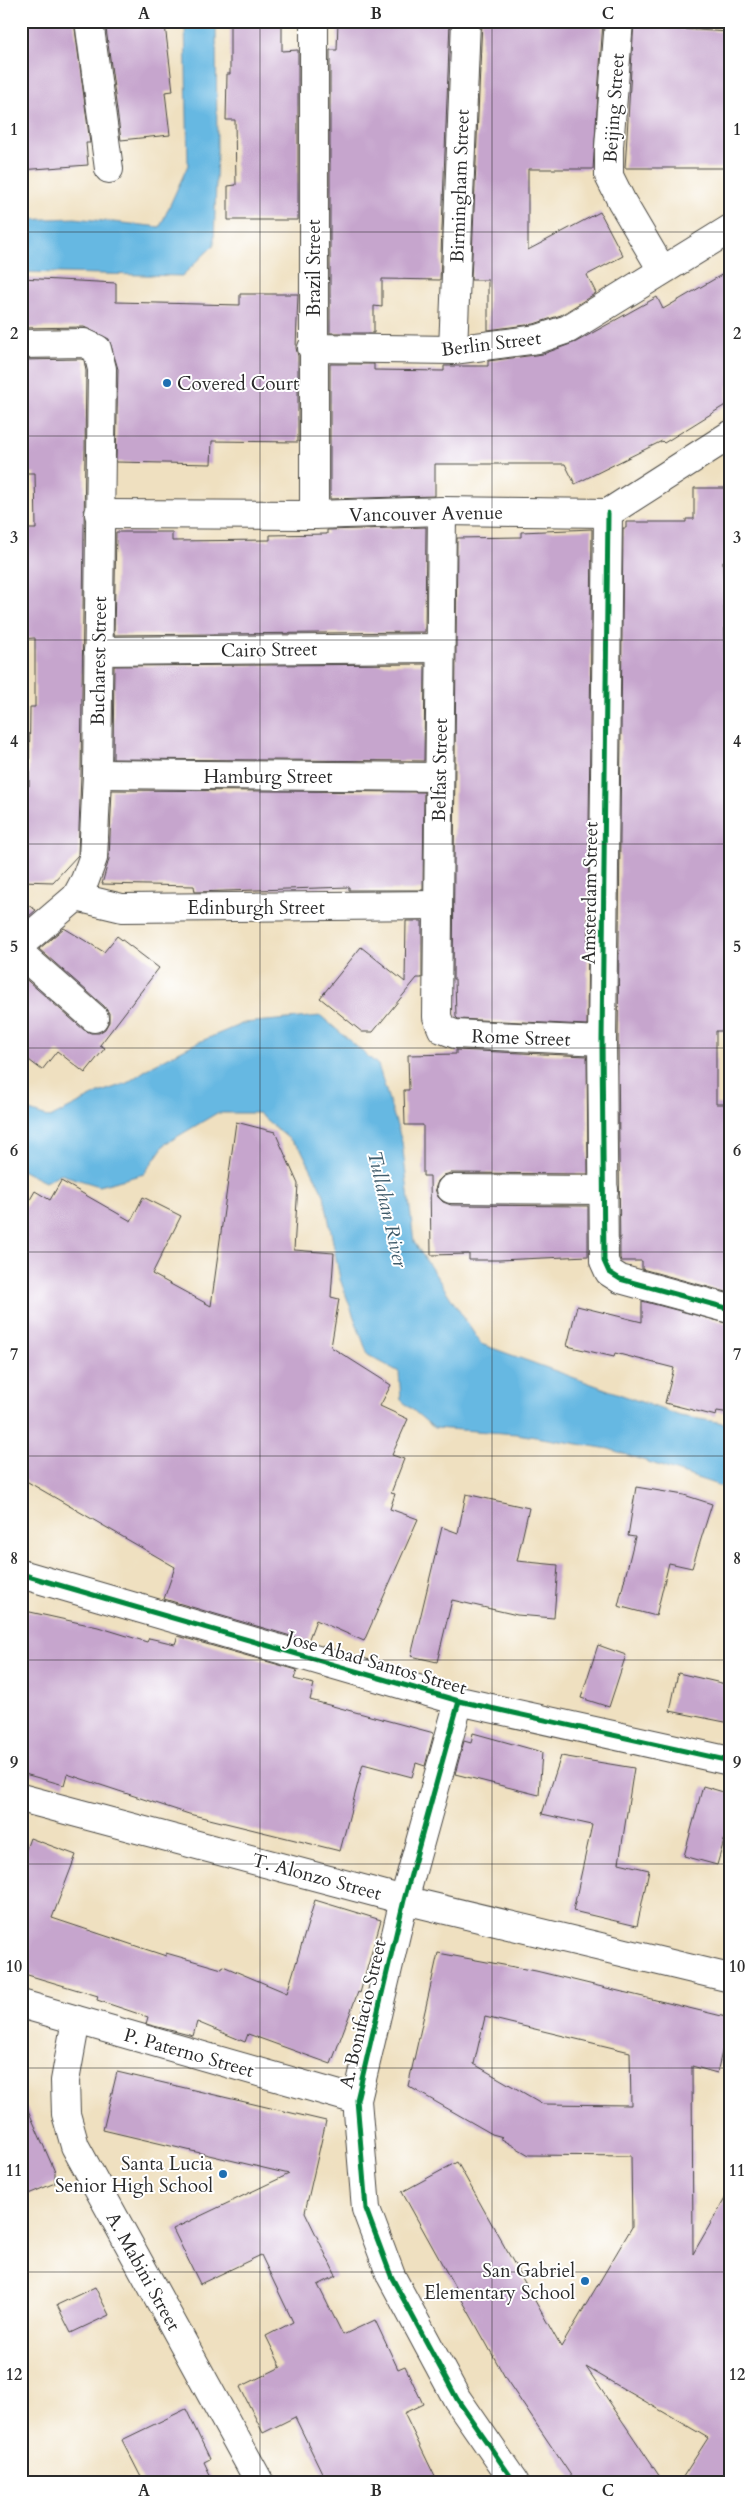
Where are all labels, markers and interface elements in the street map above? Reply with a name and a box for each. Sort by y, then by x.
text: A [138,3,150,25]
text: B [370,3,382,25]
text: C [602,3,614,25]
street label: Beijing Street [597,52,631,164]
street label: Birmingham Street [444,109,476,263]
text: 1 [10,119,18,141]
text: 1 [733,119,741,141]
street label: Brazil Street [301,219,327,317]
text: 2 [10,323,18,345]
text: 2 [733,323,741,345]
street label: Berlin Street [440,325,542,363]
place label: Covered Court [177,371,299,397]
marker: Covered Court [161,377,173,389]
street label: Vancouver Avenue [349,500,503,528]
text: 3 [10,527,18,549]
text: 3 [733,527,741,549]
street label: Bucharest Street [85,596,113,726]
street label: Cairo Street [221,636,317,664]
street label: Belfast Street [426,718,454,822]
text: 4 [10,731,18,753]
text: 4 [733,731,741,753]
street label: Hamburg Street [203,764,333,790]
street label: Amsterdam Street [576,821,604,965]
street label: Edinburgh Street [187,895,325,921]
text: 5 [10,936,18,958]
text: 5 [733,936,741,958]
street label: Rome Street [471,1023,571,1053]
text: 6 [10,1140,18,1162]
text: 6 [733,1140,741,1162]
water label: Tullahan River [361,1148,414,1271]
text: 7 [10,1344,18,1366]
text: 7 [733,1344,741,1366]
text: 8 [10,1548,18,1570]
text: 8 [733,1548,741,1570]
street label: Jose Abad Santos Street [281,1624,470,1701]
text: 9 [10,1752,18,1774]
text: 9 [733,1752,741,1774]
street label: T. Alonzo Street [249,1847,384,1907]
street label: A. Bonifacio Street [333,1937,393,2091]
text: 10 [6,1956,22,1978]
text: 10 [729,1956,745,1978]
street label: P. Paterno Street [121,2022,257,2084]
place label: Santa Lucia Senior High School [55,2151,213,2199]
text: 11 [6,2160,22,2182]
text: 11 [729,2160,745,2182]
marker: Santa Lucia Senior High School [217,2168,229,2180]
street label: A. Mabini Street [100,2207,187,2336]
place label: San Gabriel Elementary School [424,2258,575,2306]
marker: San Gabriel Elementary School [579,2275,591,2287]
text: 12 [6,2364,22,2386]
text: 12 [729,2364,745,2386]
text: A [138,2480,150,2502]
text: B [370,2480,382,2502]
text: C [602,2480,614,2502]

